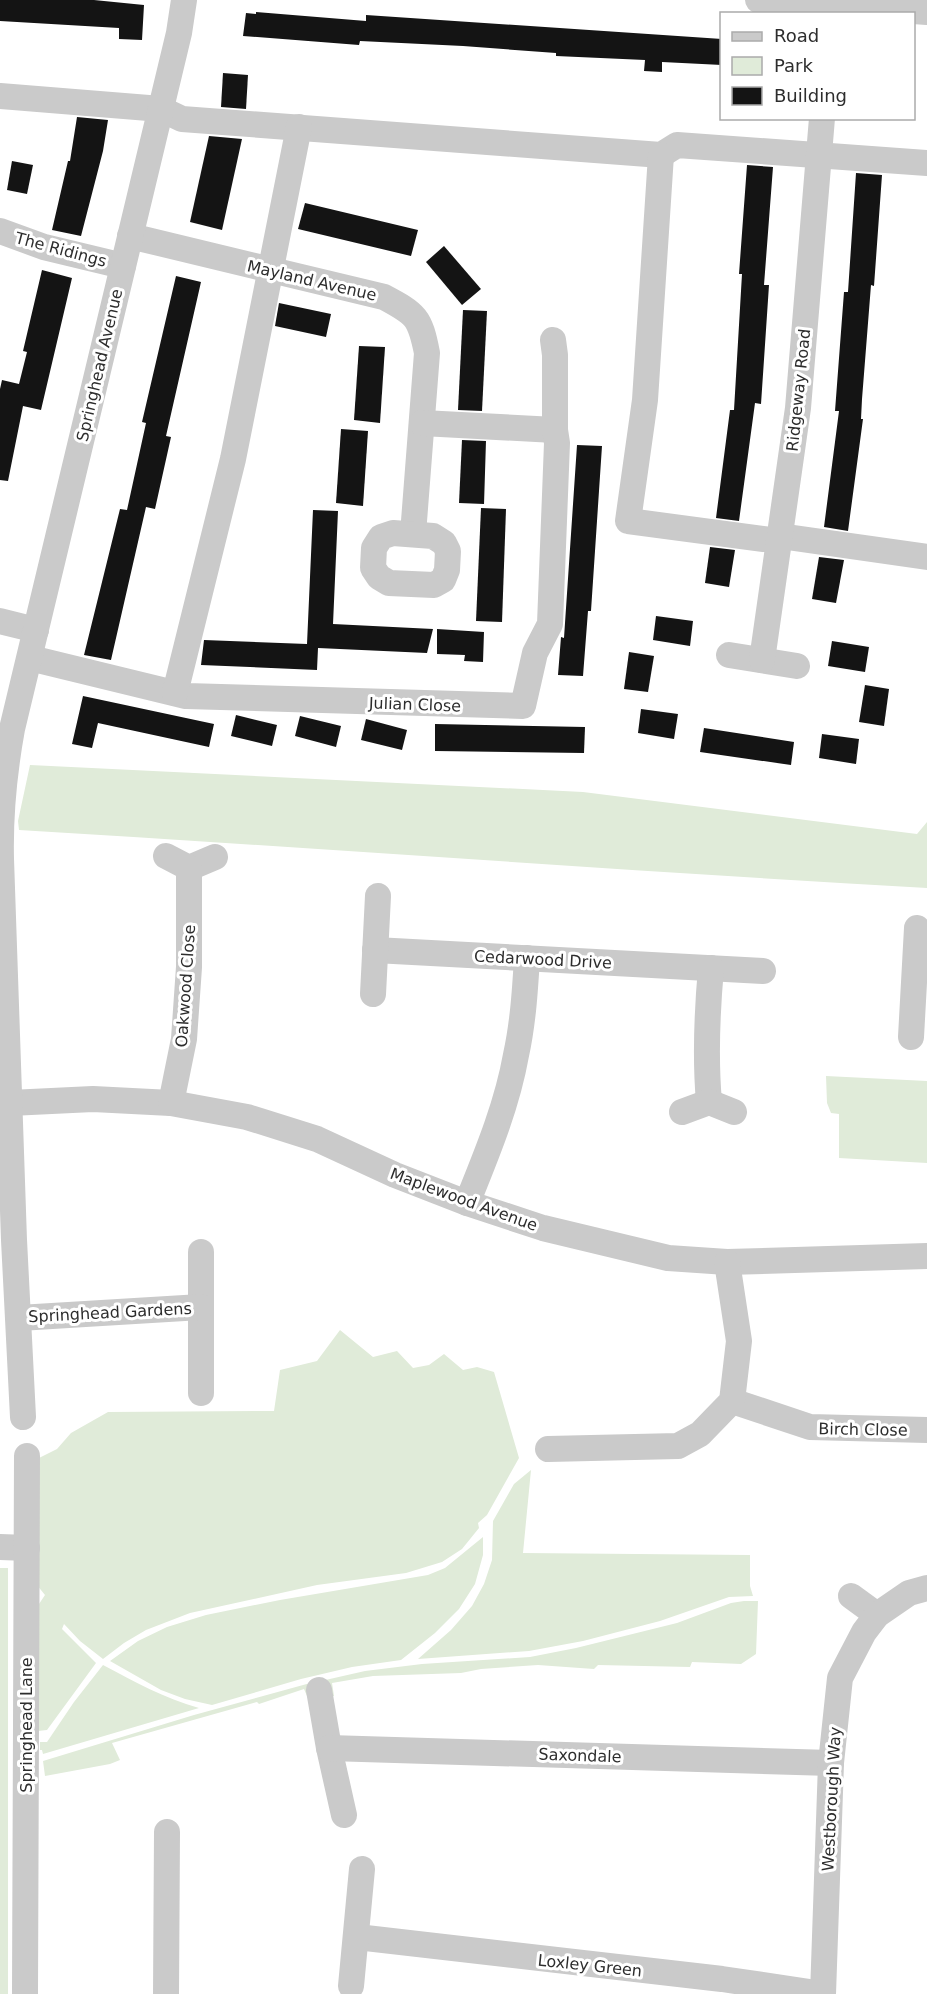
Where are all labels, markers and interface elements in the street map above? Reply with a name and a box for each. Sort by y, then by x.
legend [720,12,915,120]
text: Road [774,25,819,46]
text: Park [774,55,813,76]
text: Building [774,85,847,106]
street label: The Ridings [12,228,109,271]
street label: Mayland Avenue [245,256,378,305]
street label: Springhead Avenue [73,287,126,443]
street label: Ridgeway Road [783,328,814,452]
street label: Julian Close [367,693,461,716]
street label: Oakwood Close [172,924,199,1048]
street label: Cedarwood Drive [474,946,612,973]
street label: Maplewood Avenue [388,1164,540,1235]
street label: Springhead Gardens [28,1299,192,1326]
street label: Birch Close [818,1419,908,1440]
street label: Springhead Lane [17,1657,36,1793]
street label: Westborough Way [818,1726,845,1872]
street label: Saxondale [538,1745,622,1766]
street label: Loxley Green [537,1951,643,1980]

